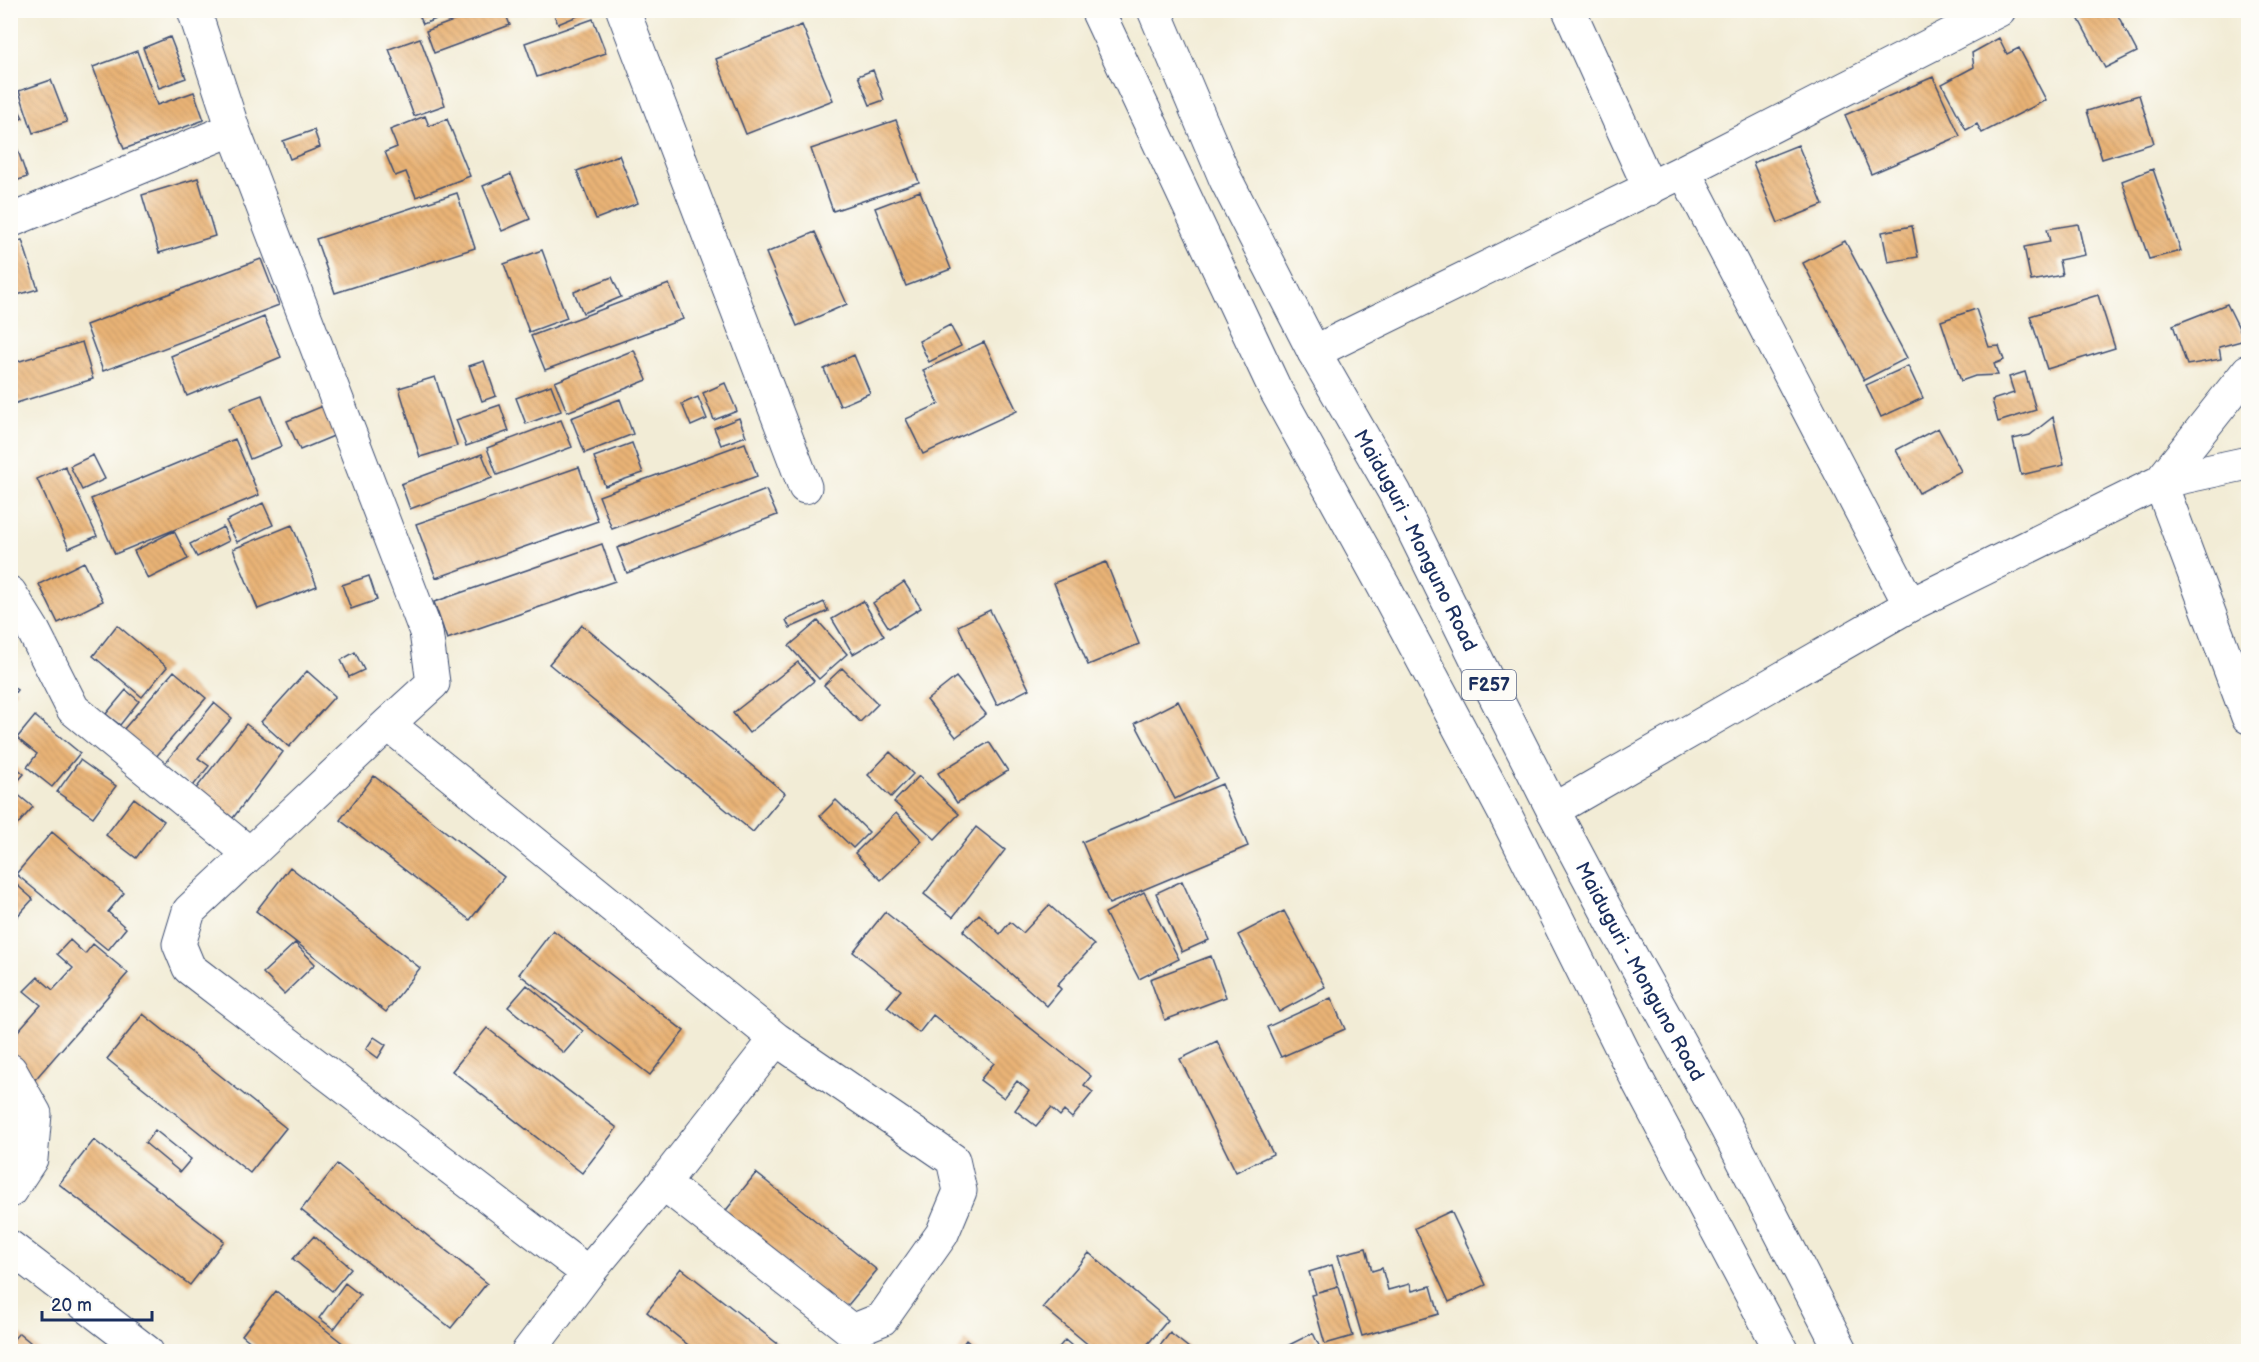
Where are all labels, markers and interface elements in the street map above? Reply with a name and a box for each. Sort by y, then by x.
street label: Maiduguri - Monguno Road [1348,426,1482,655]
road number: F257 [1462,670,1516,700]
street label: Maiduguri - Monguno Road [1570,858,1709,1085]
scale bar [42,1284,152,1322]
text: 20 m [51,1295,92,1316]

